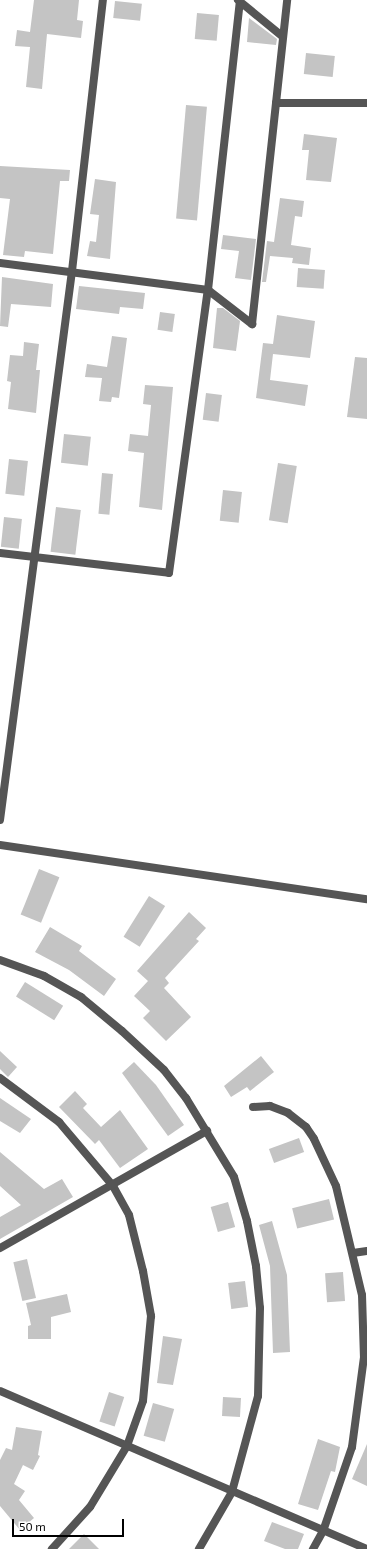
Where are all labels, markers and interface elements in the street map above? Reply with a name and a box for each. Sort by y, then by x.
scale bar [14,1511,126,1537]
text: 50 m [19,1519,46,1533]

